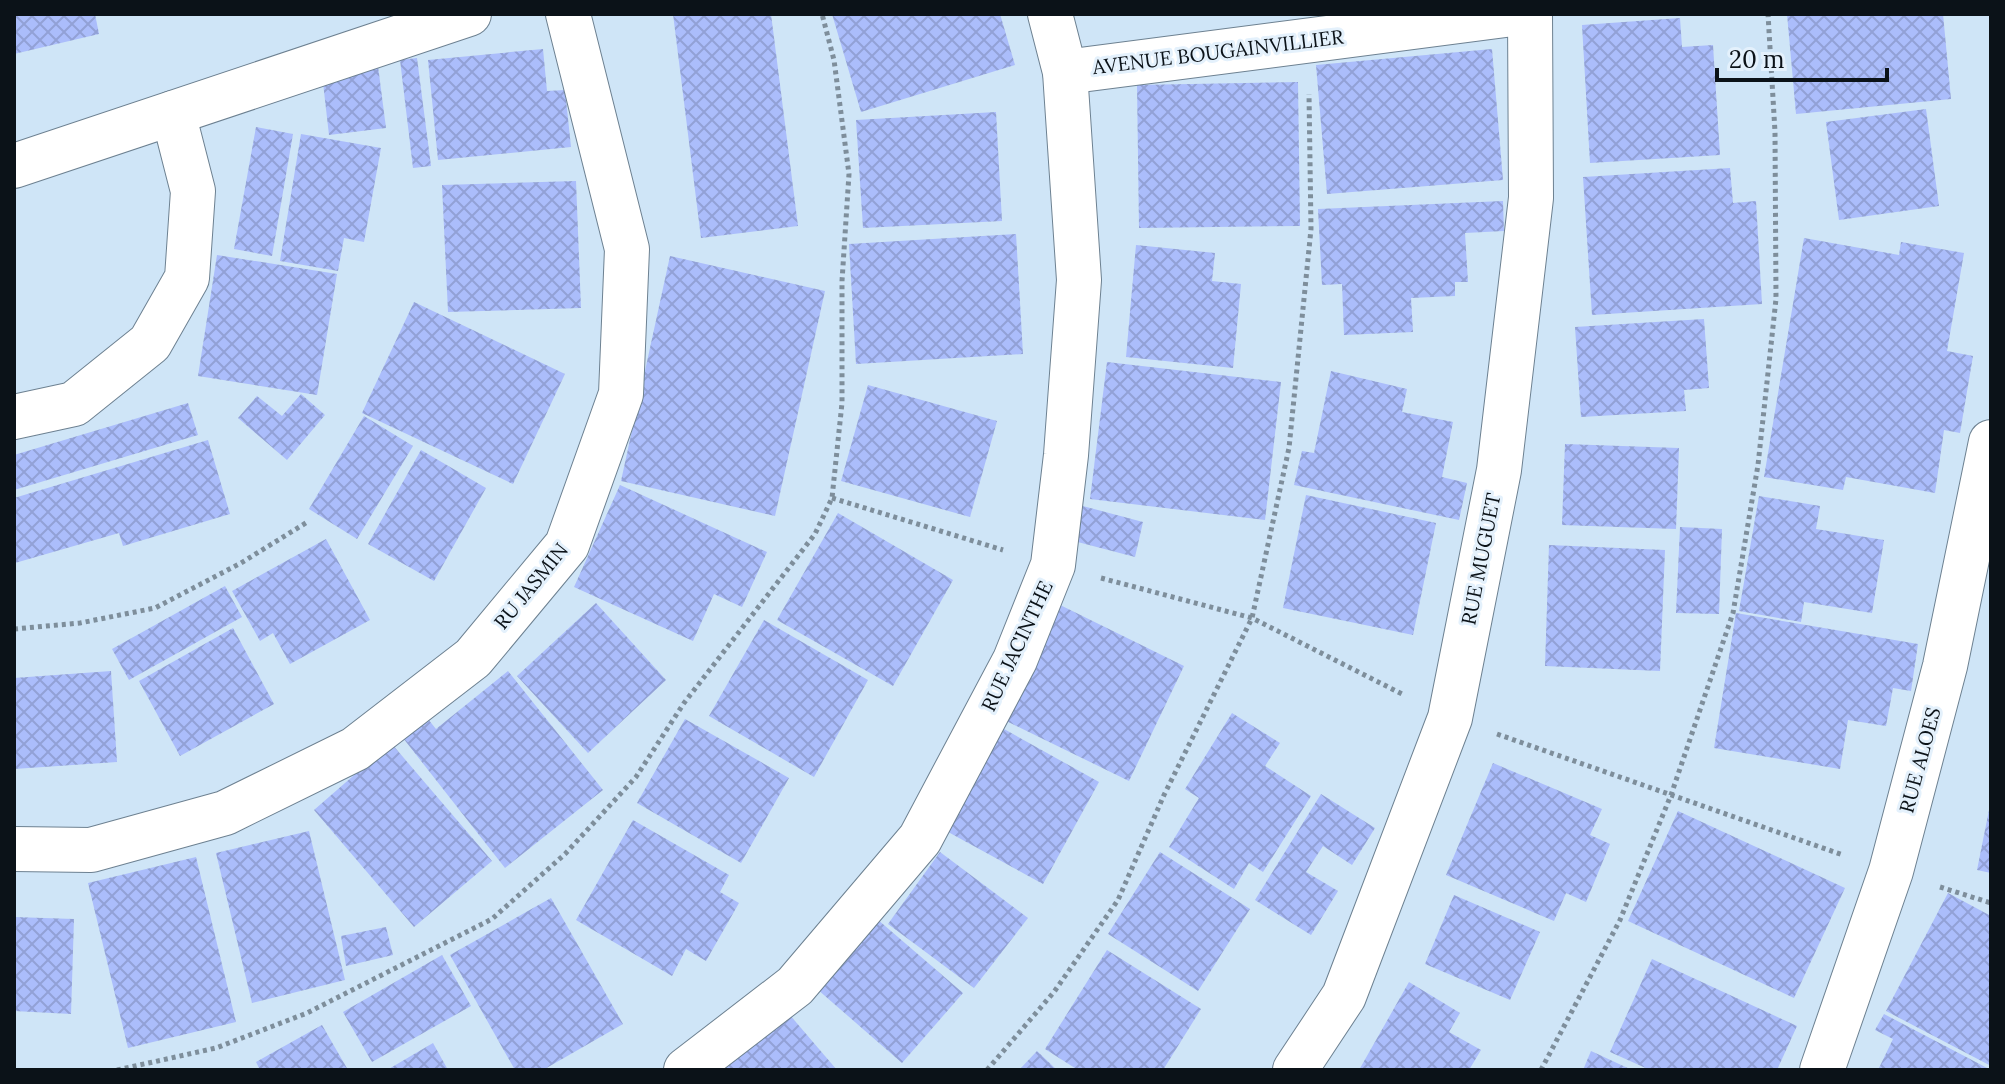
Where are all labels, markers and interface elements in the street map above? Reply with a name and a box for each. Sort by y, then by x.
street label: AVENUE BOUGAINVILLIER [1090,24,1345,79]
scale bar [1717,32,1887,82]
text: 20 m [1729,44,1785,75]
street label: RUE MUGUET [1455,491,1506,627]
street label: RU JASMIN [488,537,573,634]
street label: RUE JACINTHE [975,576,1058,715]
street label: RUE ALOES [1893,704,1946,815]

